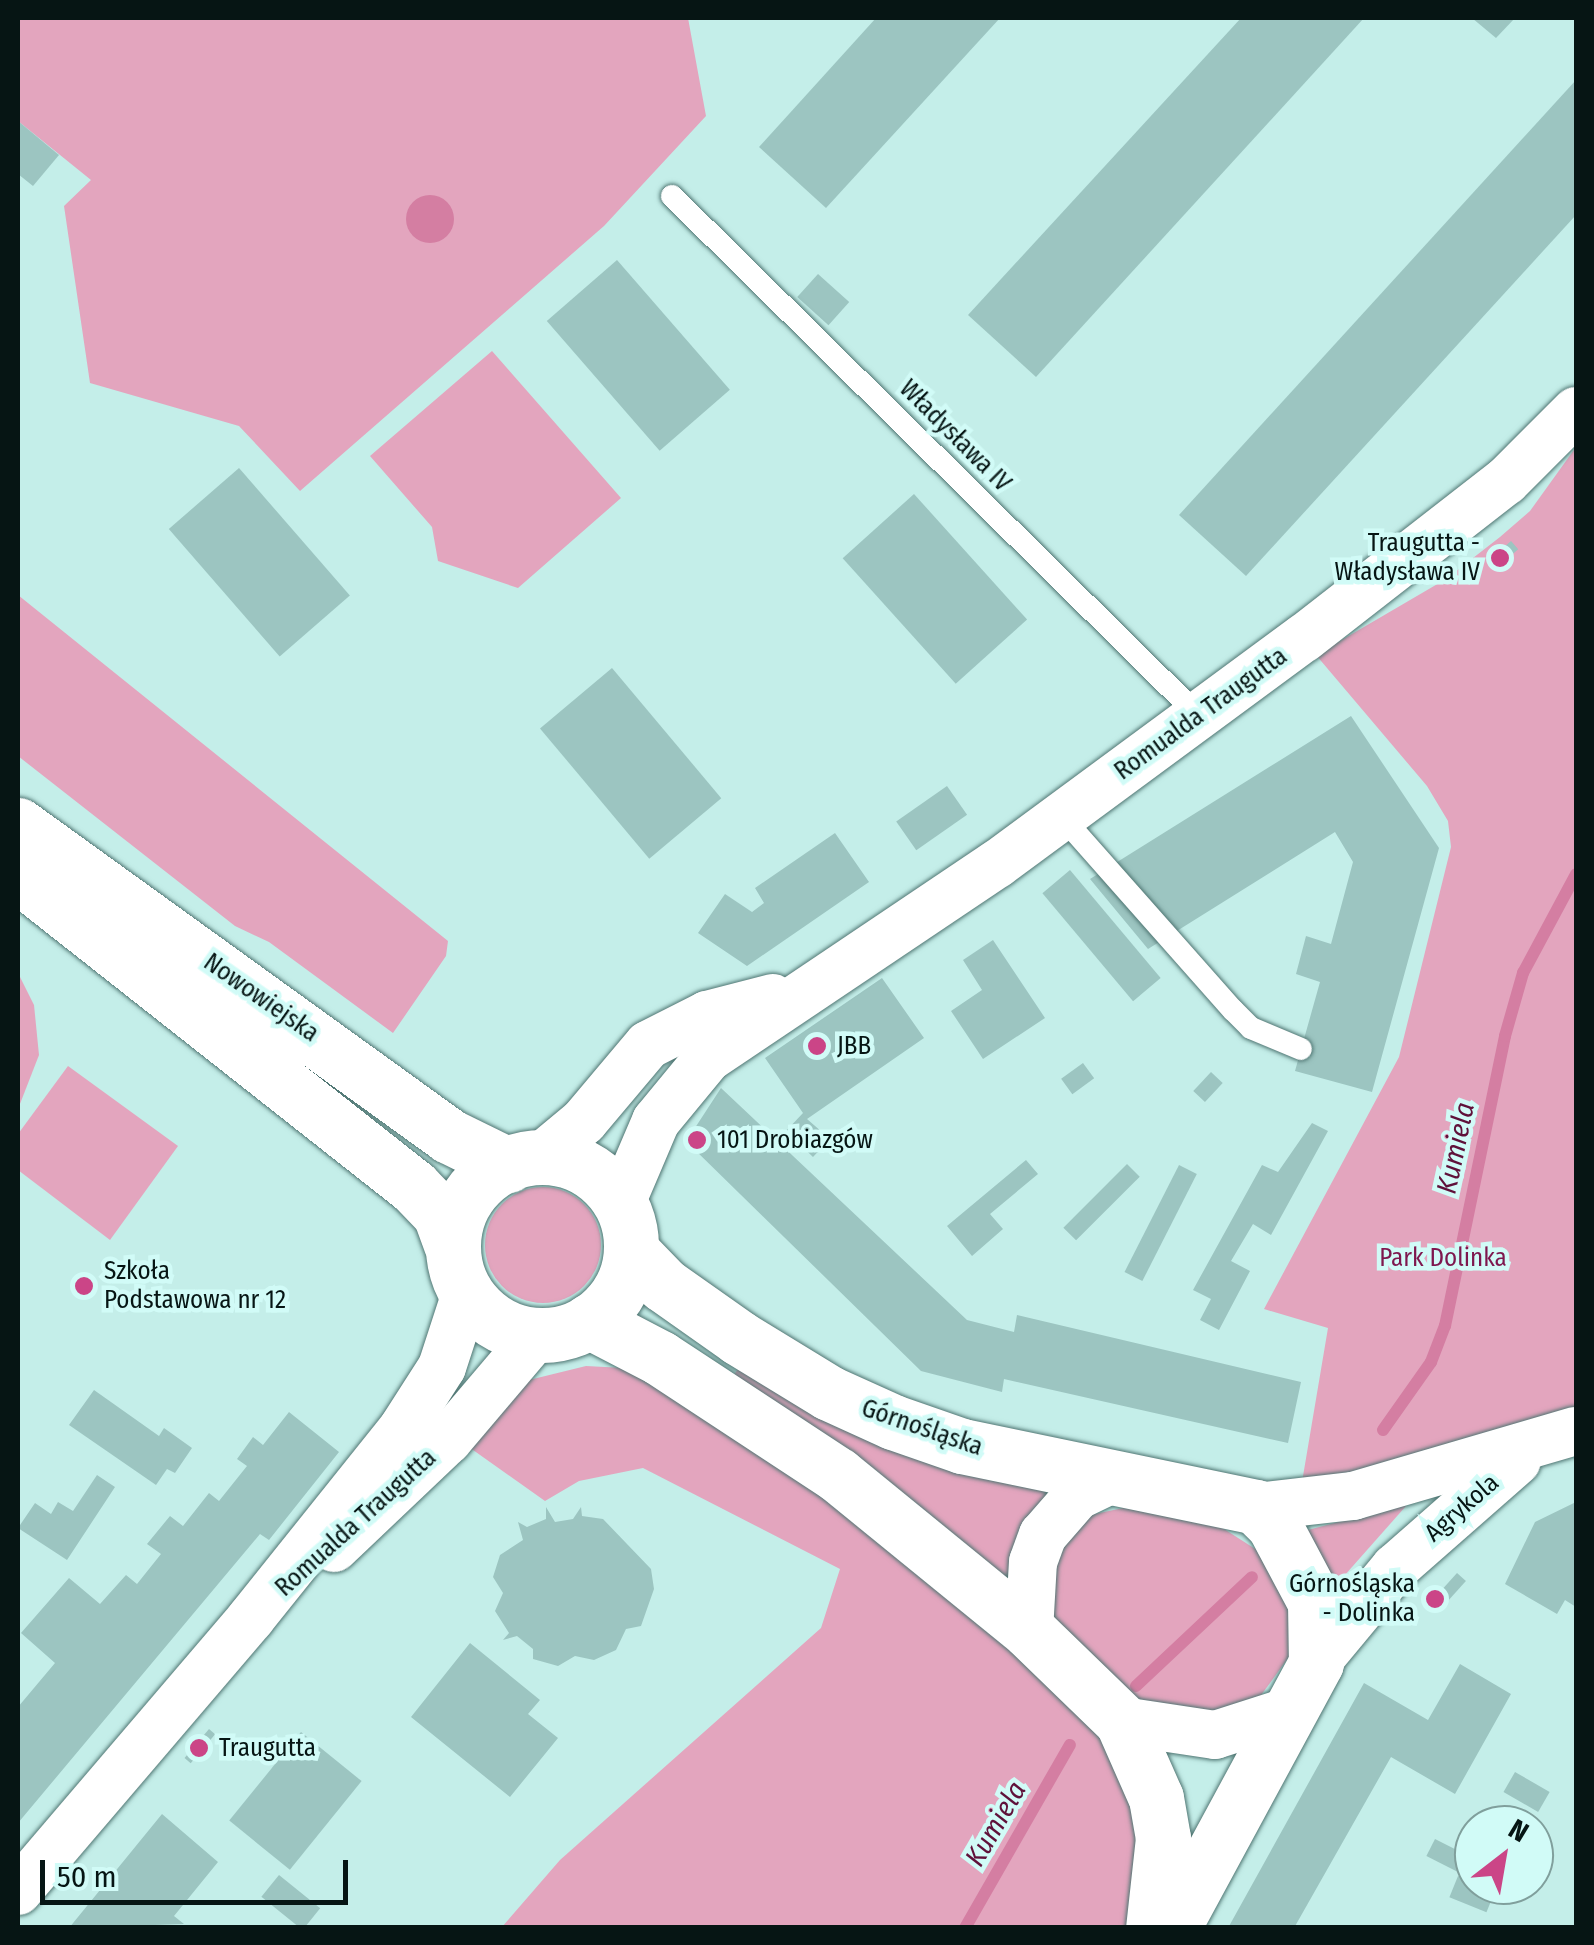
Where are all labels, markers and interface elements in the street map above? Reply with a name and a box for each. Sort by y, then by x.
street label: Władysława IV [893,374,1017,498]
place label: Traugutta - Władysława IV [1335,529,1480,588]
marker: Traugutta - Władysława IV [1489,547,1511,569]
street label: Romualda Traugutta [1109,641,1293,787]
street label: Nowowiejska [198,947,324,1049]
place label: JBB [837,1031,871,1061]
marker: JBB [806,1035,828,1057]
water label: Kumiela [1430,1099,1482,1197]
place label: 101 Drobiazgów [717,1125,873,1155]
marker: 101 Drobiazgów [686,1129,708,1151]
park label: Park Dolinka [1379,1243,1507,1273]
place label: Szkoła Podstawowa nr 12 [104,1257,286,1316]
marker: Szkoła Podstawowa nr 12 [73,1275,95,1297]
street label: Górnośląska [858,1393,986,1463]
street label: Romualda Traugutta [269,1443,443,1603]
street label: Agrykola [1419,1468,1505,1548]
place label: Górnośląska - Dolinka [1289,1570,1415,1629]
marker: Górnośląska - Dolinka [1424,1588,1446,1610]
place label: Traugutta [219,1733,316,1763]
marker: Traugutta [188,1737,210,1759]
water label: Kumiela [958,1776,1034,1872]
north arrow [1454,1805,1554,1905]
text: N [1503,1812,1534,1849]
scale bar [45,1840,352,1902]
text: 50 m [57,1859,117,1895]

